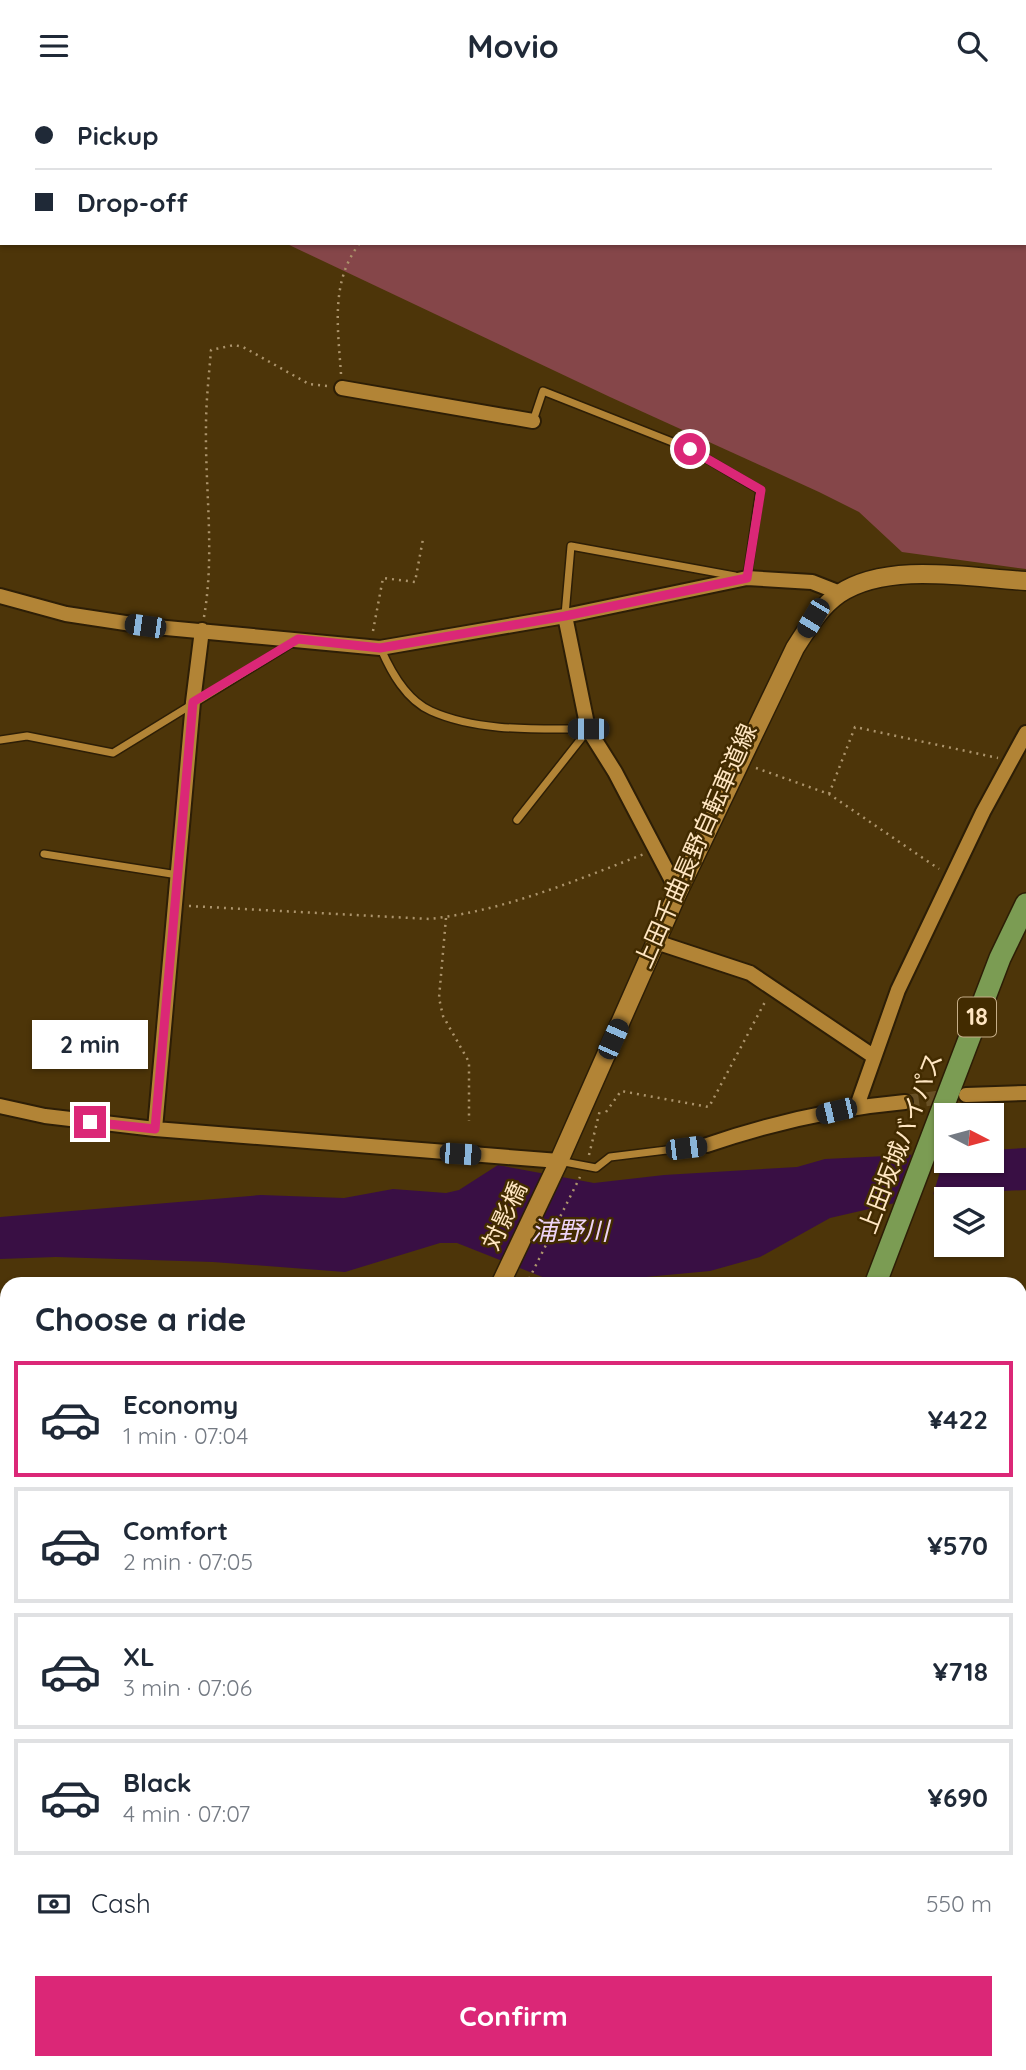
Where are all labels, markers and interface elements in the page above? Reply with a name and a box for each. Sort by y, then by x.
text: Movio [467,26,559,66]
icon: menu [35,27,73,65]
icon: search [953,27,991,65]
text: Pickup [77,119,159,152]
text: Drop-off [77,186,188,219]
route start [674,433,706,465]
car [794,595,833,641]
car [123,613,168,639]
car [568,719,610,740]
street label: 上田千曲長野自転車道線 [628,719,762,972]
road number: 18 [958,997,996,1036]
car [595,1016,632,1062]
callout: 2 min [32,1021,148,1069]
text: 2 min [60,1030,120,1059]
street label: 上田坂城バイパス [852,1048,948,1237]
car [814,1096,859,1126]
north arrow [934,1103,1004,1173]
map controls [934,1103,1004,1257]
route end [74,1106,106,1138]
car [664,1135,709,1161]
car [439,1142,482,1166]
street label: 対影橋 [475,1177,533,1255]
button: layers [934,1187,1004,1257]
water label: 浦野川 [531,1214,612,1247]
text: Choose a ride [35,1299,247,1339]
icon: car [39,1388,102,1451]
text: Economy [123,1388,238,1421]
text: ¥422 [928,1403,988,1436]
text: 1 min · 07:04 [123,1421,248,1450]
icon: car [39,1514,102,1577]
text: Comfort [123,1514,228,1547]
text: ¥570 [927,1529,988,1562]
text: 2 min · 07:05 [123,1547,253,1576]
icon: car [39,1640,102,1703]
text: XL [123,1640,155,1673]
text: ¥718 [933,1655,988,1688]
text: 3 min · 07:06 [123,1673,252,1702]
icon: car [39,1766,102,1829]
text: Black [123,1766,192,1799]
text: ¥690 [927,1781,988,1814]
text: 4 min · 07:07 [123,1799,250,1828]
icon: cash [35,1885,73,1923]
text: Cash [91,1887,151,1920]
text: 550 m [926,1889,992,1918]
button: Confirm [35,1976,992,2056]

